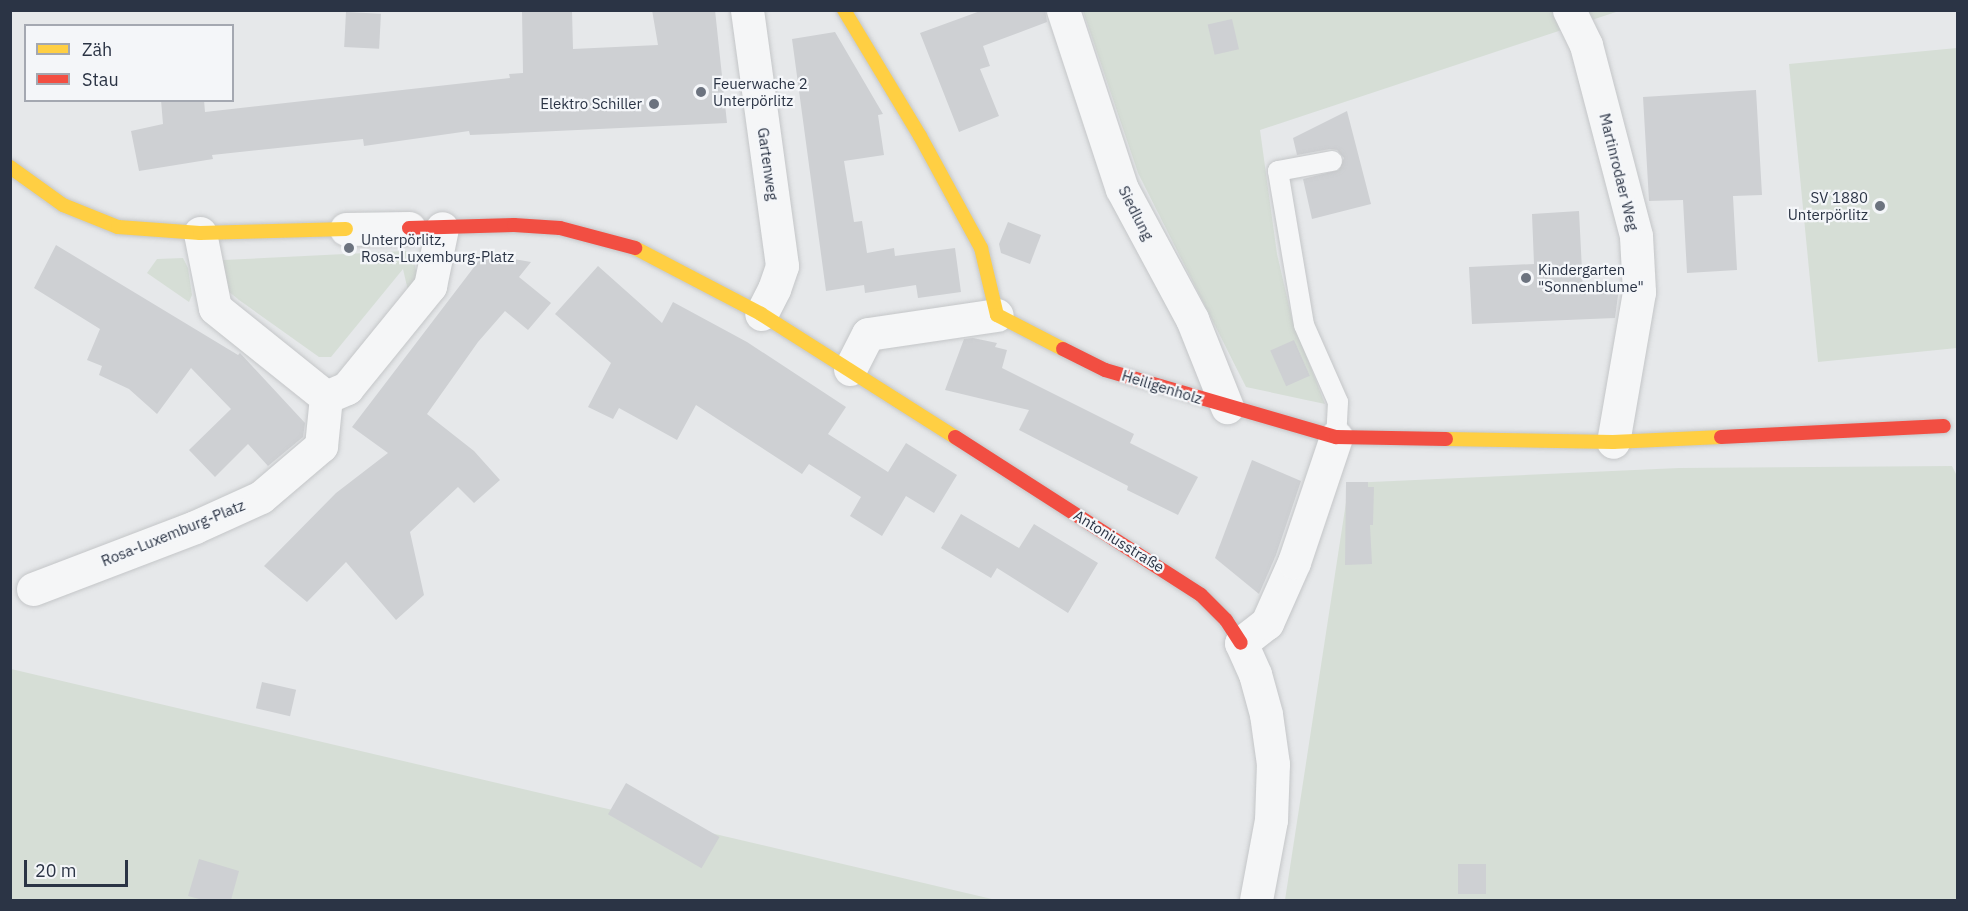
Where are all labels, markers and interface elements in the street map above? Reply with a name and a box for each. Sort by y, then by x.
legend [24,24,234,102]
text: Zäh [82,38,112,61]
text: Stau [82,68,119,91]
place label: Feuerwache 2 Unterpörlitz [713,74,808,109]
marker: Feuerwache 2 Unterpörlitz [694,85,708,99]
place label: Elektro Schiller [540,95,642,113]
marker: Elektro Schiller [647,97,661,111]
street label: Martinrodaer Weg [1596,111,1642,233]
street label: Gartenweg [754,126,782,202]
street label: Siedlung [1115,183,1157,243]
place label: SV 1880 Unterpörlitz [1788,188,1868,223]
marker: SV 1880 Unterpörlitz [1873,199,1887,213]
place label: Unterpörlitz, Rosa-Luxemburg-Platz [361,230,514,265]
marker: Unterpörlitz, Rosa-Luxemburg-Platz [342,241,356,255]
place label: Kindergarten "Sonnenblume" [1538,260,1644,295]
marker: Kindergarten "Sonnenblume" [1519,271,1533,285]
street label: Heiligenholz [1120,366,1204,408]
street label: Rosa-Luxemburg-Platz [99,496,247,570]
street label: Antoniusstraße [1070,506,1168,576]
scale bar [27,848,130,886]
text: 20 m [35,859,77,882]

